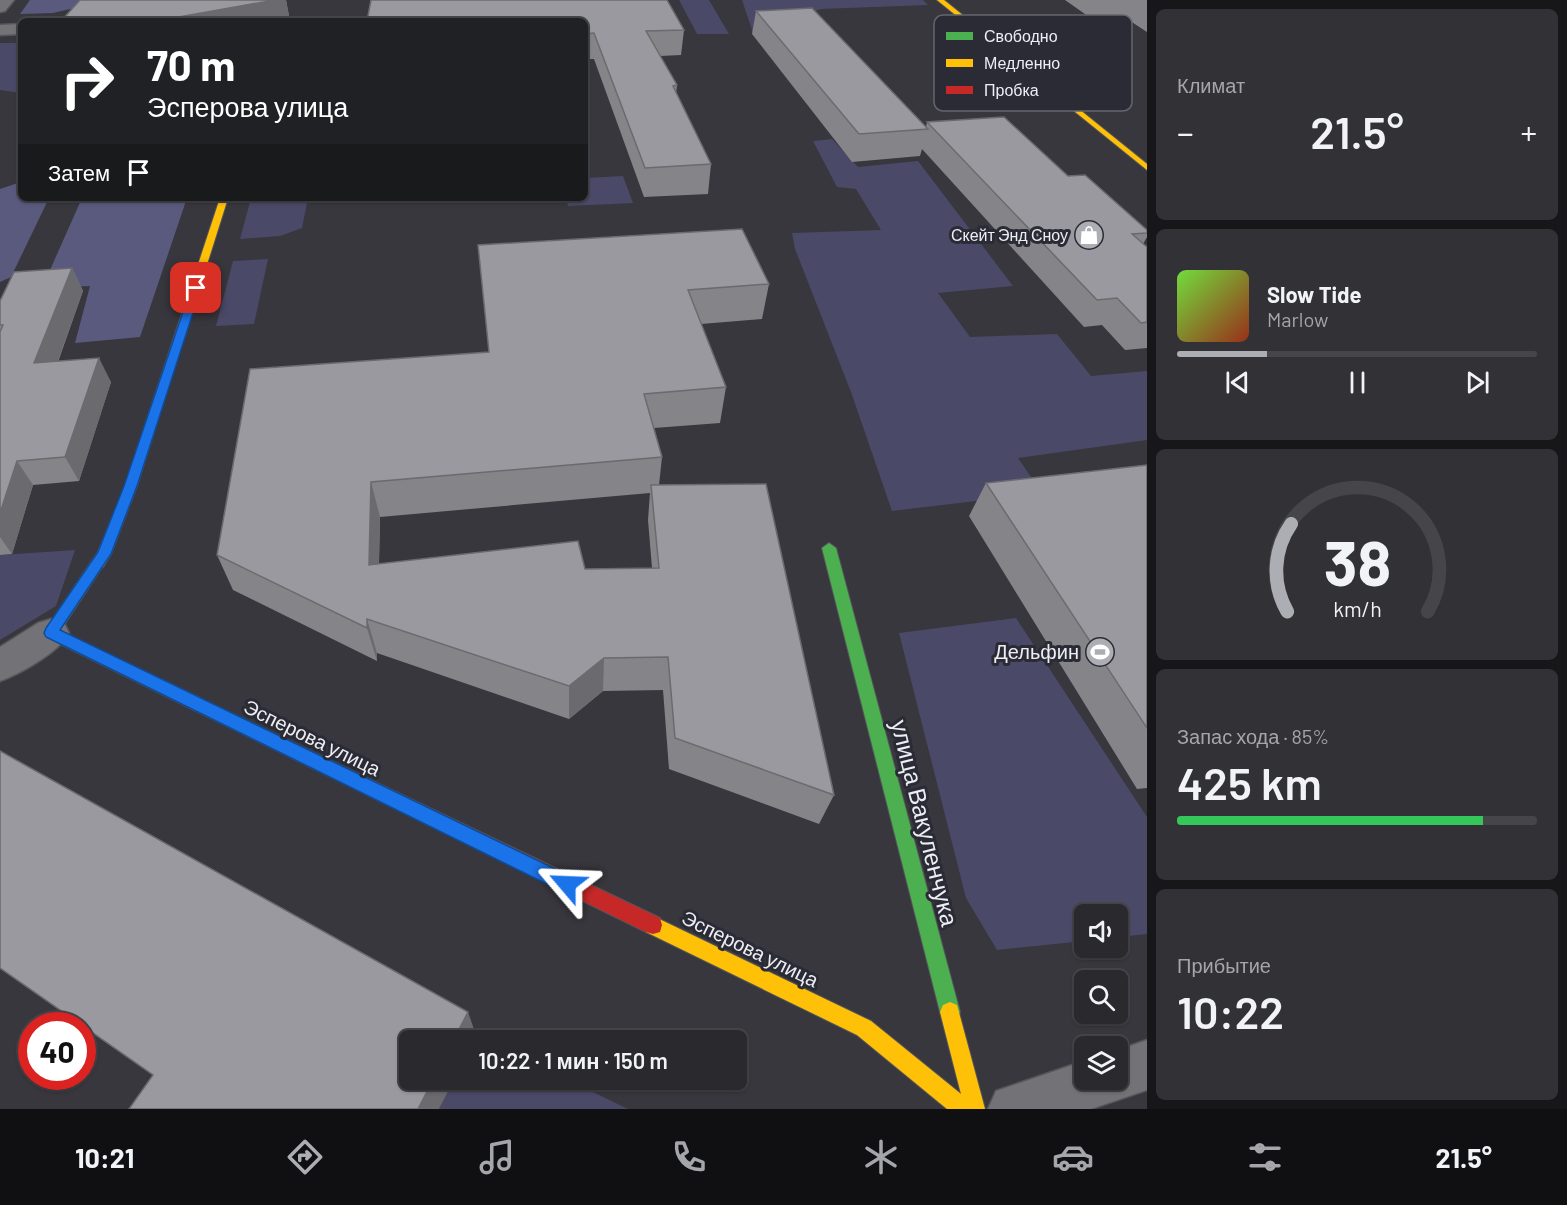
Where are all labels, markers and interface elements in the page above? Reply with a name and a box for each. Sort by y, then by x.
legend [934,15,1132,111]
text: Свободно [984,26,1058,45]
text: 70 m [147,39,235,89]
icon: right [48,42,126,120]
text: Медленно [984,53,1060,72]
text: Климат [1177,73,1245,97]
text: Пробка [984,80,1039,99]
text: Эсперова улица [147,90,348,122]
text: 21.5° [1310,104,1404,158]
text: − [1177,112,1194,152]
text: + [1520,112,1537,152]
icon: arrive [122,156,155,189]
text: Затем [48,159,110,185]
shop icon: Скейт Энд Сноу [1073,219,1105,251]
place label: Скейт Энд Сноу [951,225,1068,244]
pin [170,262,221,313]
icon: arrive [179,271,212,304]
text: Slow Tide [1267,281,1362,307]
text: Marlow [1267,307,1328,331]
icon: previous [1221,366,1254,399]
icon: pause [1341,366,1374,399]
icon: next [1461,366,1494,399]
text: 38 [1323,524,1391,598]
text: km/h [1333,596,1381,621]
sports icon: Дельфин [1084,636,1116,668]
place label: Дельфин [994,639,1079,663]
street label: Эсперова улица [240,694,385,781]
street label: улица Вакуленчука [886,716,965,930]
text: Запас хода · 85% [1177,724,1329,748]
text: 425 km [1177,755,1322,809]
position arrow [535,852,599,916]
map controls [1074,904,1128,1090]
button: sound [1074,904,1128,958]
street label: Эсперова улица [678,905,823,992]
text: Прибытие [1177,953,1271,977]
button: search [1074,970,1128,1024]
text: 10:22 [1177,984,1284,1038]
speed limit sign: 40 [18,1012,96,1090]
button: layers [1074,1036,1128,1090]
text: 10:22 · 1 мин · 150 m [478,1047,668,1073]
icon: directions [284,1136,326,1178]
icon: music [476,1136,518,1178]
icon: phone [668,1136,710,1178]
icon: climate [860,1136,902,1178]
icon: car [1052,1136,1094,1178]
icon: filters [1244,1136,1286,1178]
text: 10:21 [75,1141,134,1173]
text: 21.5° [1435,1141,1492,1173]

